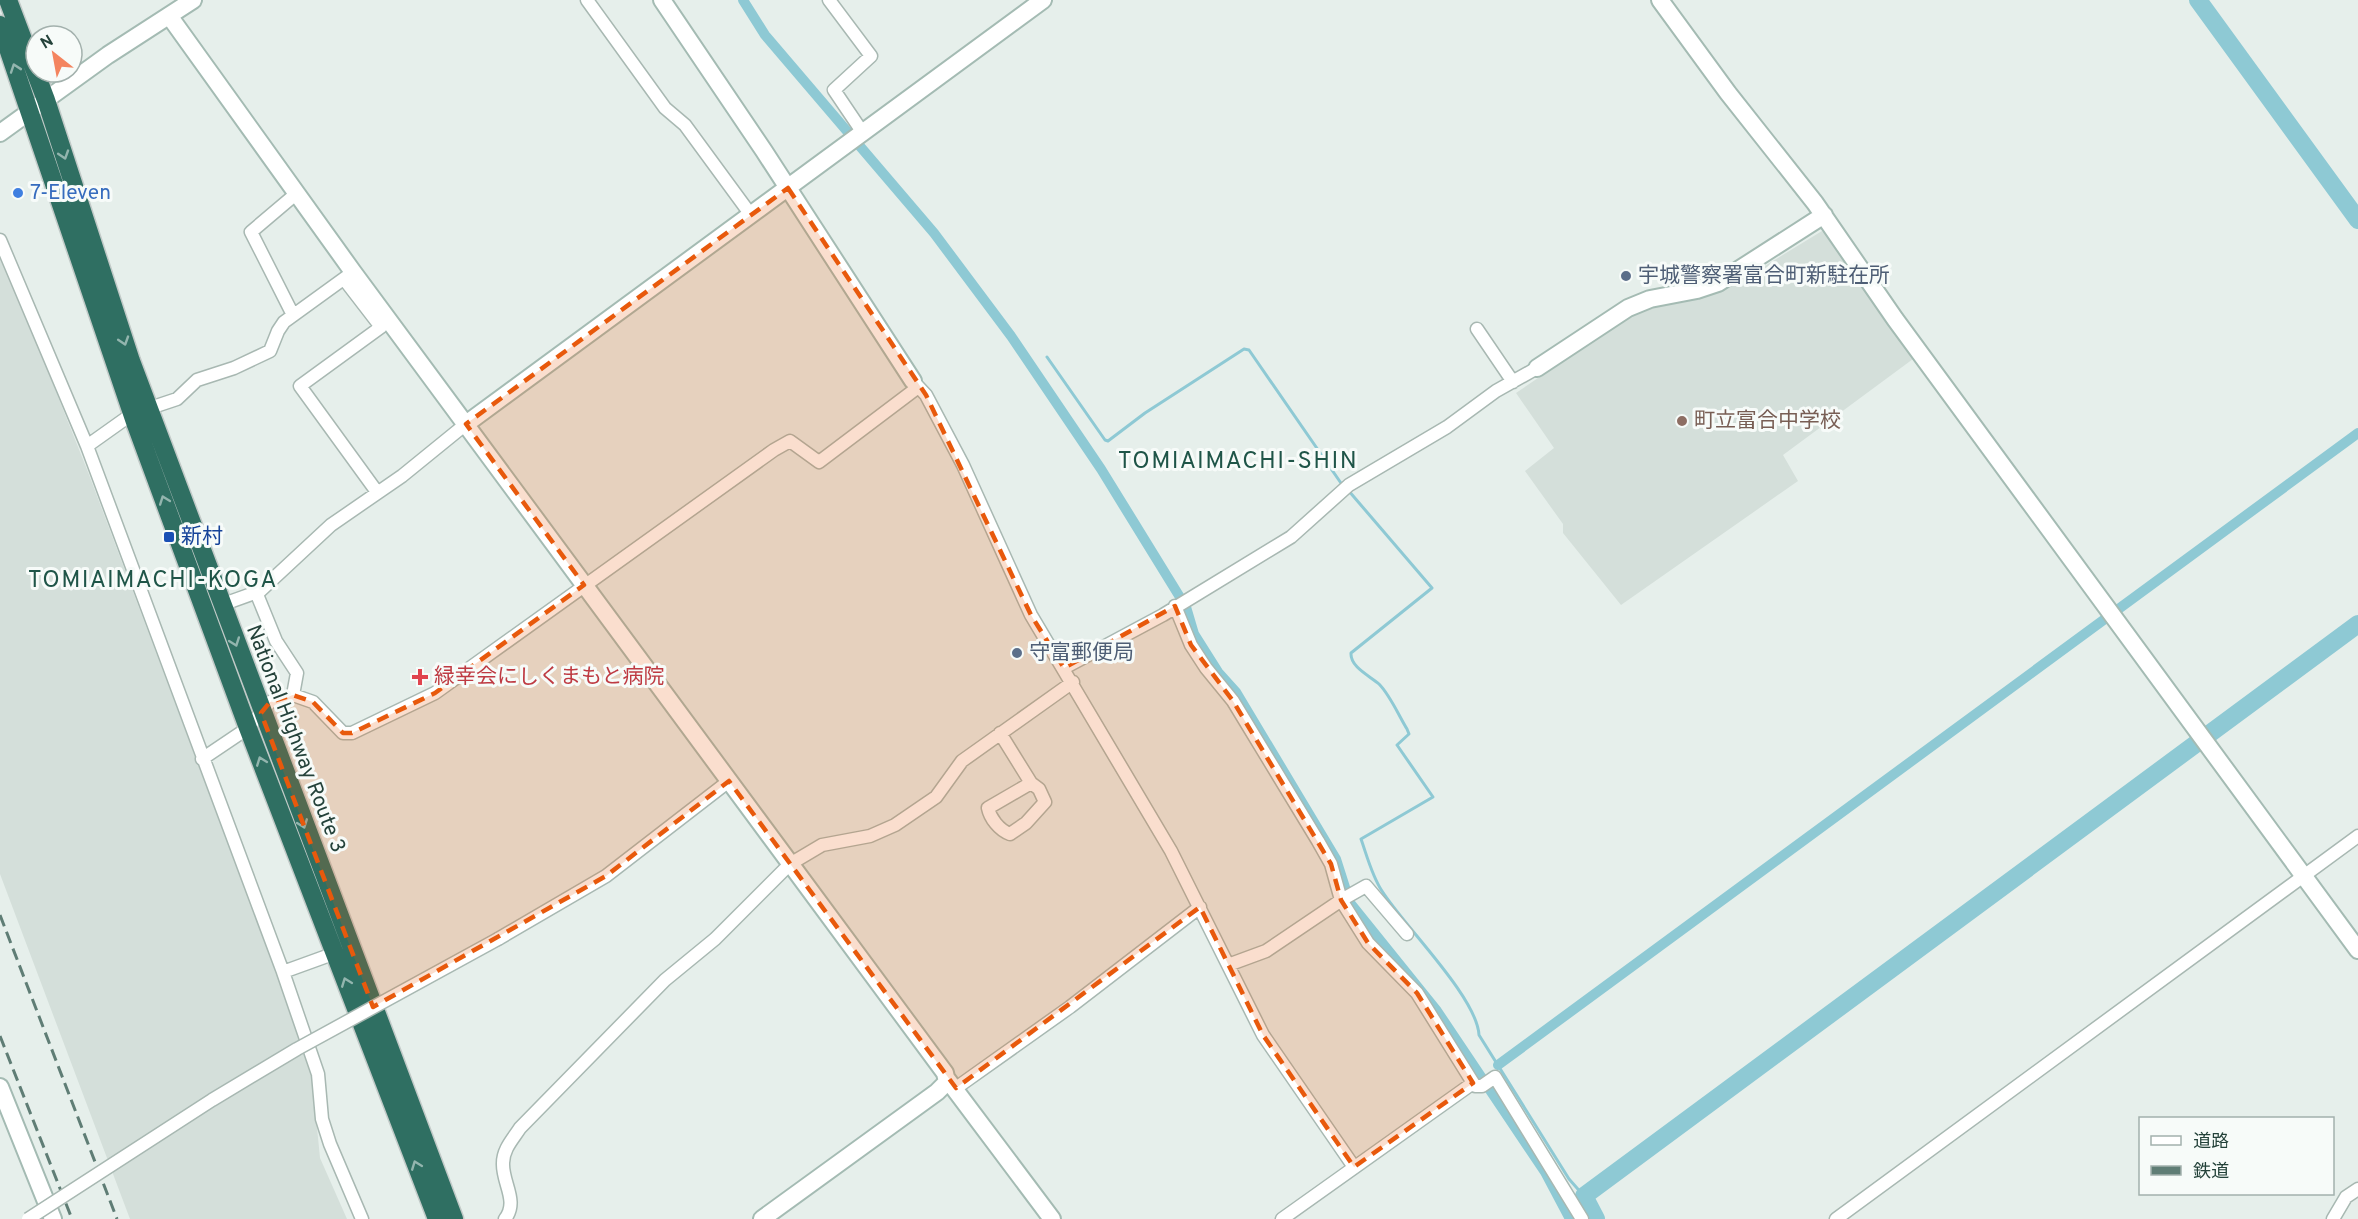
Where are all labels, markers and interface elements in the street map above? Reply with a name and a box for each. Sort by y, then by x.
north arrow [24,24,84,84]
text: N [37,31,57,54]
one-way arrow [9,63,22,74]
one-way arrow [57,149,69,160]
place label: 7-Eleven [30,180,111,207]
marker: 7-Eleven [11,186,25,200]
place label: 宇城警察署富合町新駐在所 [1638,263,1890,290]
marker: 宇城警察署富合町新駐在所 [1619,269,1633,283]
one-way arrow [117,335,129,346]
place label: 町立富合中学校 [1694,408,1841,435]
marker: 町立富合中学校 [1675,414,1689,428]
district label: TOMIAIMACHI-SHIN [1118,447,1358,477]
one-way arrow [158,495,171,506]
place label: 新村 [181,524,223,551]
marker: 新村 [162,530,176,544]
district label: TOMIAIMACHI-KOGA [28,566,278,596]
street label: National Highway Route 3 [239,621,351,857]
one-way arrow [227,636,240,647]
place label: 守富郵便局 [1029,640,1134,667]
marker: 守富郵便局 [1010,646,1024,660]
place label: 緑幸会にしくまもと病院 [434,664,665,691]
marker: 緑幸会にしくまもと病院 [411,668,429,686]
one-way arrow [256,756,268,767]
one-way arrow [296,819,309,829]
one-way arrow [341,978,354,988]
legend [2139,1117,2334,1195]
text: 道路 [2193,1131,2229,1154]
one-way arrow [411,1160,423,1171]
text: 鉄道 [2193,1161,2229,1184]

